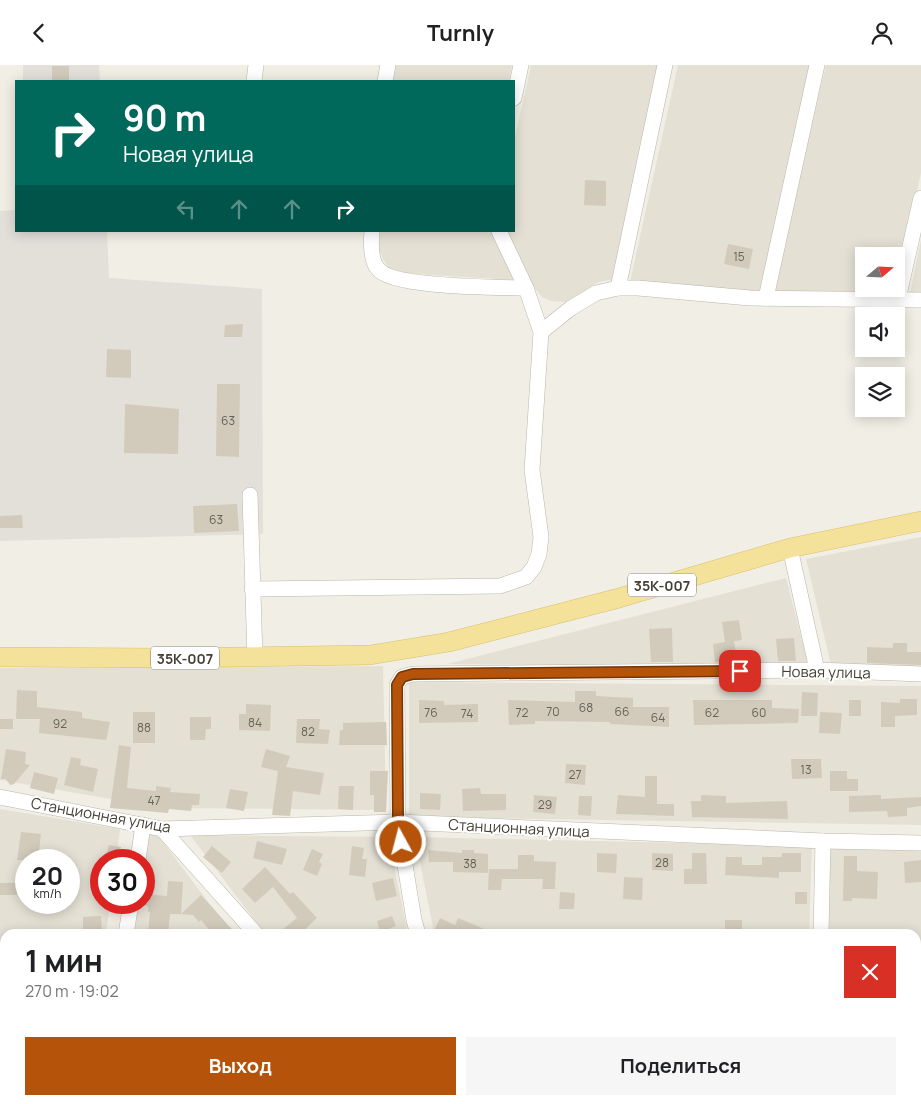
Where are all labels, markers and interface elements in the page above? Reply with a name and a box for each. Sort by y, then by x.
text: Turnly [427,18,494,48]
icon: back [25,19,53,47]
icon: person [868,19,896,47]
text: 90 m [123,94,206,142]
icon: right [40,100,105,165]
text: Новая улица [123,139,254,169]
icon: left [172,195,200,223]
icon: ahead [225,195,253,223]
icon: ahead [278,195,306,223]
icon: right [331,195,359,223]
north arrow [855,247,905,297]
map controls [855,247,905,417]
house number: 15 [733,248,745,265]
button: sound [855,307,905,357]
button: layers [855,367,905,417]
house number: 63 [221,412,235,429]
house number: 63 [209,511,223,528]
road number: 35К-007 [628,573,696,597]
road number: 35К-007 [151,647,219,669]
pin [719,650,761,692]
icon: arrive [726,657,754,685]
street label: Новая улица [781,661,871,683]
house number: 68 [579,699,593,716]
house number: 70 [546,703,560,720]
house number: 66 [615,703,629,720]
house number: 76 [424,704,438,721]
house number: 72 [516,704,529,721]
house number: 62 [705,704,719,721]
house number: 60 [752,704,766,721]
house number: 74 [461,705,473,722]
house number: 64 [651,709,665,726]
house number: 84 [248,714,262,731]
house number: 92 [53,715,67,732]
house number: 88 [137,719,151,736]
house number: 82 [301,723,315,740]
house number: 13 [800,761,812,778]
house number: 27 [569,766,581,783]
street label: Станционная улица [29,792,173,838]
house number: 47 [147,792,161,809]
house number: 29 [538,796,552,813]
street label: Станционная улица [448,814,590,842]
position arrow [374,815,426,867]
speed limit sign: 30 [90,849,155,914]
house number: 28 [655,854,669,871]
house number: 38 [463,855,477,872]
text: 20 [32,858,63,893]
text: km/h [34,885,61,902]
text: 1 мин [25,940,103,981]
button: close [844,946,896,998]
text: 270 m · 19:02 [25,980,119,1002]
button: Выход [25,1037,456,1095]
button: Поделиться [466,1037,896,1095]

